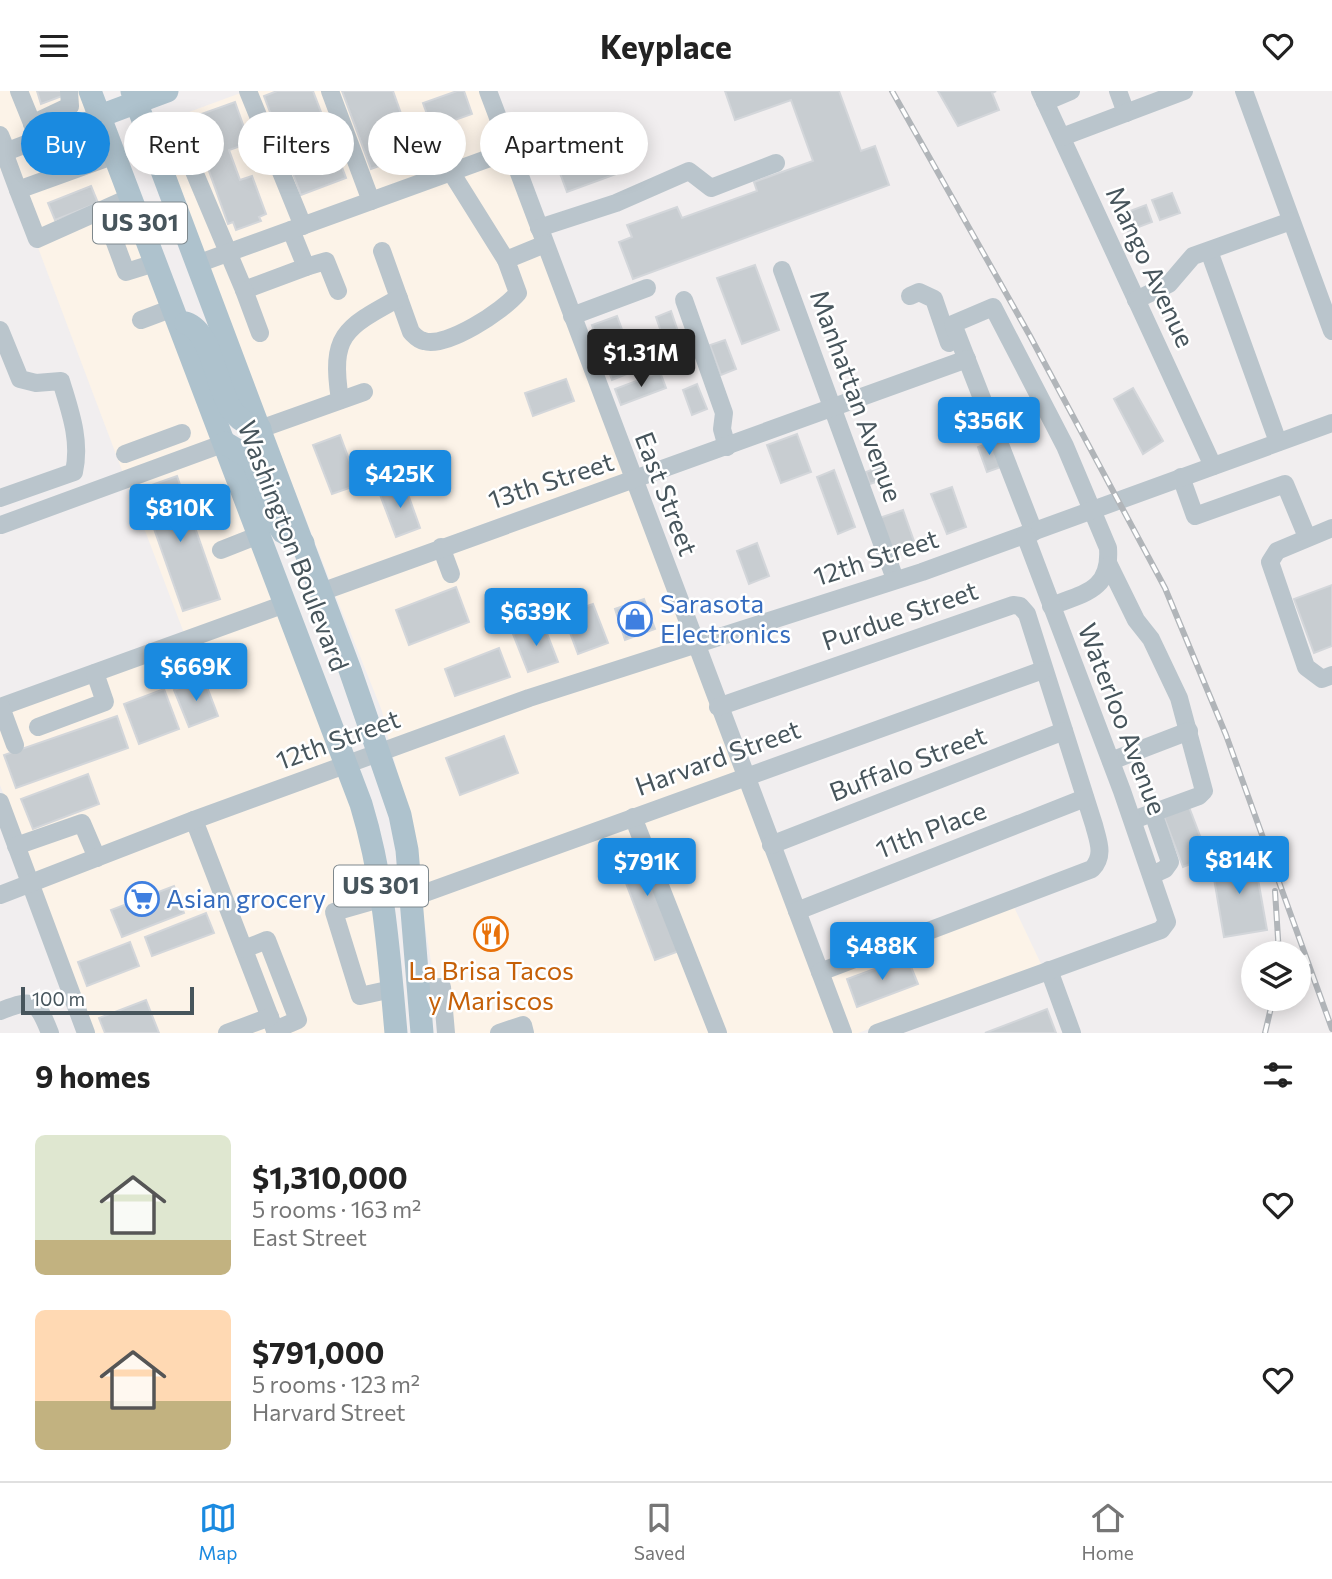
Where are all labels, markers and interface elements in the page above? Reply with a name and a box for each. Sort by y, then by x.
text: Keyplace [600,26,732,66]
icon: menu [35,27,73,65]
icon: heart [1259,27,1297,65]
chip: Buy [21,112,110,175]
chip: Rent [124,112,224,175]
chip: Filters [238,112,354,175]
chip: New [368,112,466,175]
chip: Apartment [480,112,648,175]
street label: Mango Avenue [1101,181,1202,352]
road number: US 301 [93,203,187,243]
street label: Manhattan Avenue [805,285,910,506]
pin: $1.31M [584,329,698,389]
text: $1.31M [603,338,679,366]
pin: $356K [940,397,1038,457]
text: $356K [954,406,1024,434]
street label: Washington Boulevard [232,416,356,675]
street label: East Street [630,427,705,560]
street label: 13th Street [484,445,617,514]
pin: $425K [351,451,449,510]
text: $425K [365,459,435,487]
pin: $810K [131,484,229,544]
text: $810K [145,493,215,521]
street label: 12th Street [809,522,942,591]
street label: Purdue Street [818,573,981,656]
place label: Sarasota Electronics [660,587,791,648]
pin: $639K [487,589,585,648]
text: $639K [501,597,571,625]
shop icon: Sarasota Electronics [616,600,654,638]
street label: Waterloo Avenue [1073,618,1174,819]
pin: $669K [147,643,245,703]
text: $669K [160,652,232,680]
street label: 12th Street [271,702,404,775]
street label: Harvard Street [631,712,804,801]
street label: Buffalo Street [825,719,990,807]
street label: 11th Place [871,793,990,864]
pin: $814K [1190,837,1288,896]
pin: $791K [598,839,696,898]
text: $814K [1205,845,1273,873]
text: $791K [614,847,680,875]
road number: US 301 [334,865,428,907]
supermarket icon: Asian grocery [123,880,161,918]
place label: Asian grocery [166,882,326,913]
restaurant icon: La Brisa Tacos y Mariscos [472,915,510,953]
pin: $488K [833,923,931,982]
text: $488K [846,931,918,959]
map controls [1241,941,1311,1011]
button: layers [1241,941,1311,1011]
place label: La Brisa Tacos y Mariscos [408,954,574,1015]
scale bar [21,984,194,1016]
text: 100 m [32,987,85,1010]
icon: filters [1259,1056,1297,1094]
text: 9 homes [35,1057,150,1094]
text: $1,310,000 [252,1158,408,1195]
icon: home [91,1163,175,1247]
icon: heart [1259,1186,1297,1224]
text: 5 rooms · 163 m² [252,1195,421,1223]
text: East Street [252,1223,367,1251]
text: $791,000 [252,1333,385,1370]
icon: home [91,1338,175,1422]
icon: heart [1259,1361,1297,1399]
text: 5 rooms · 123 m² [252,1370,420,1398]
text: Harvard Street [252,1398,406,1426]
tab: Map [198,1499,237,1564]
tab: Saved [634,1499,685,1564]
tab: Home [1082,1499,1134,1564]

